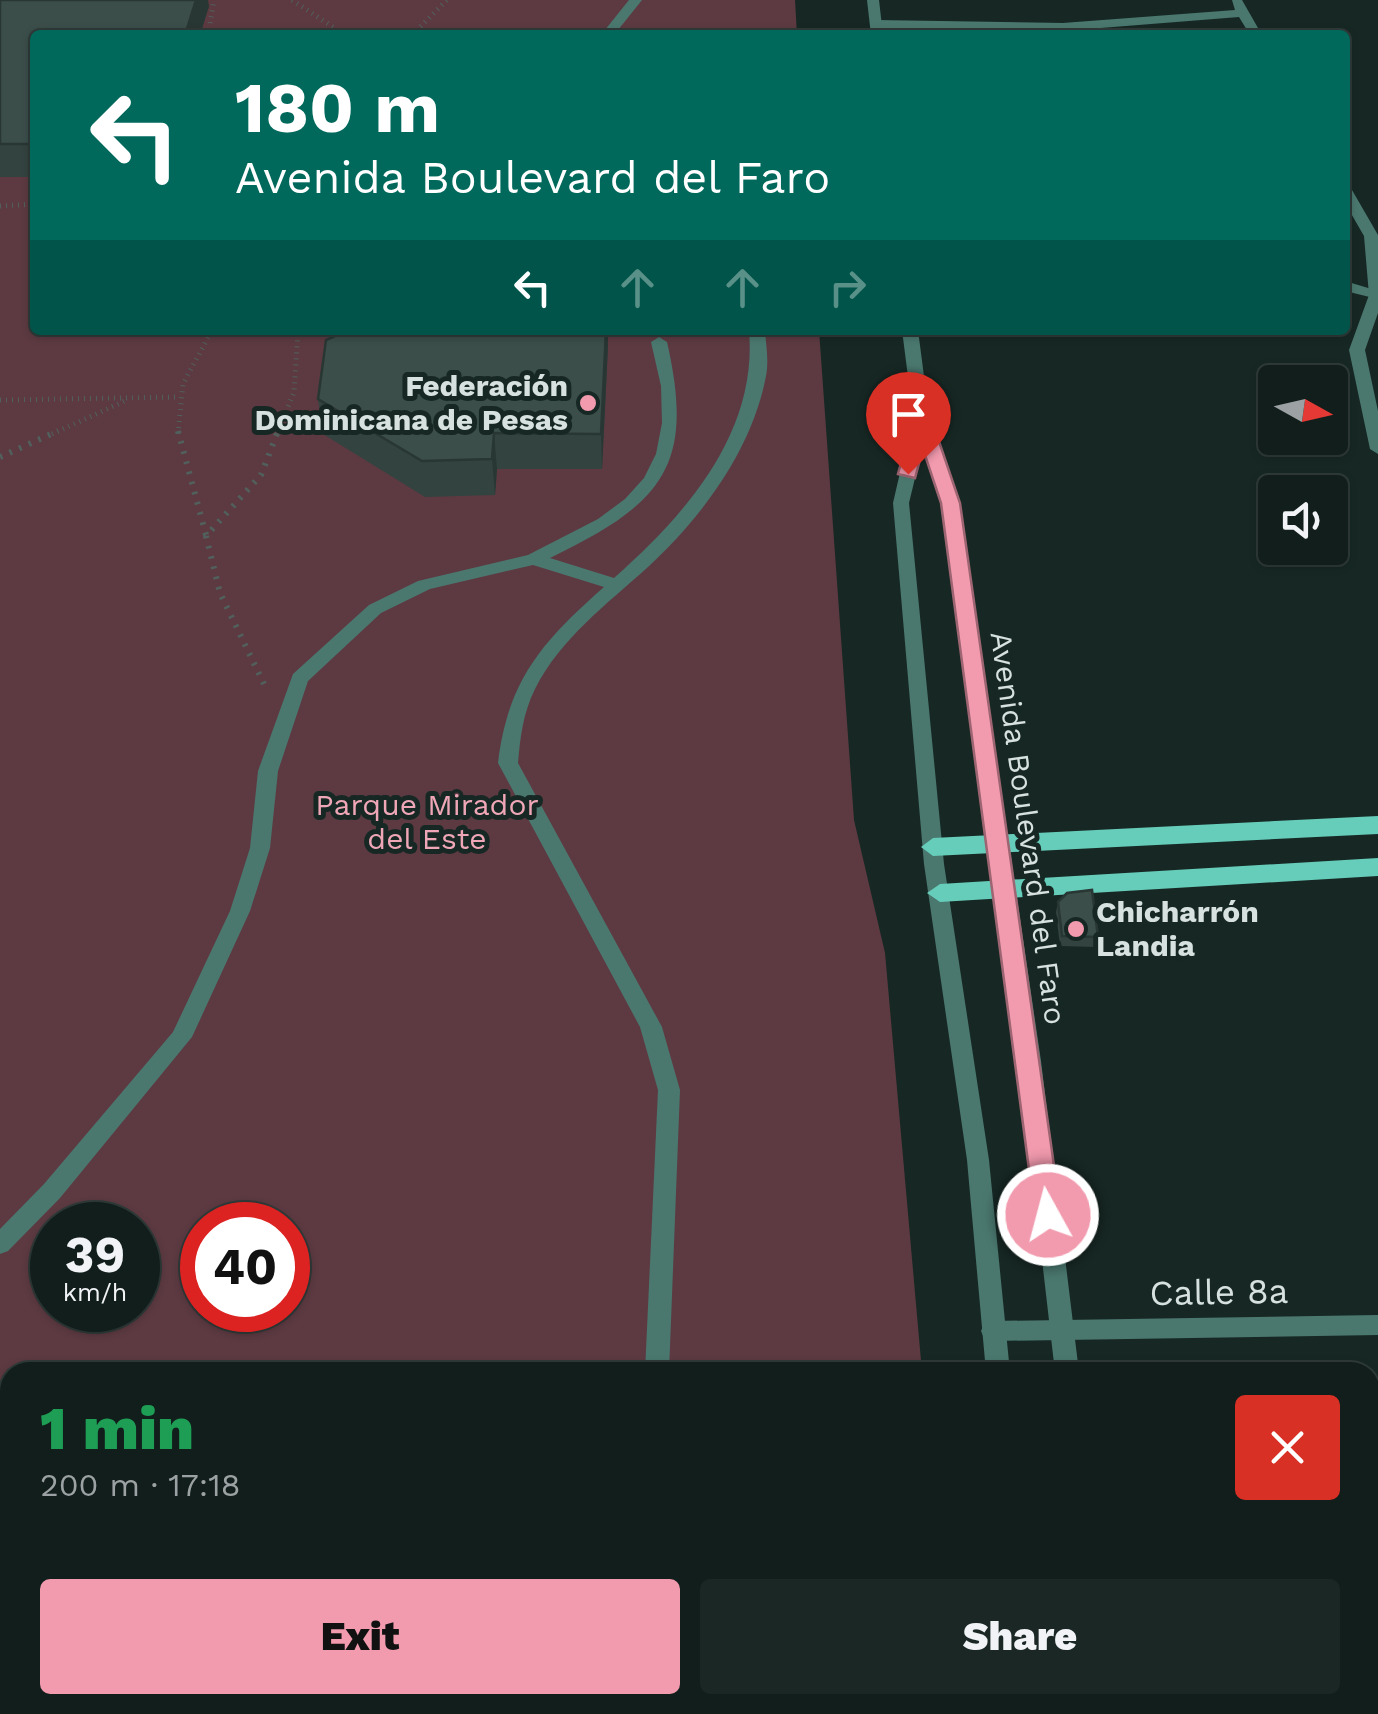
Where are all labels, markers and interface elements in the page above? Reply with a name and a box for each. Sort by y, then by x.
text: 180 m [235,67,440,149]
icon: left [70,70,200,200]
text: Avenida Boulevard del Faro [235,151,830,204]
icon: left [505,260,560,315]
icon: ahead [610,260,665,315]
icon: ahead [715,260,770,315]
icon: right [820,260,875,315]
north arrow [1258,365,1348,455]
map controls [1258,365,1348,565]
place label: Federación Dominicana de Pesas [254,368,568,437]
pin [866,372,951,475]
icon: arrive [881,387,936,442]
marker: Federación Dominicana de Pesas [577,392,599,414]
button: sound [1258,475,1348,565]
street label: Avenida Boulevard del Faro [984,629,1073,1027]
park label: Parque Mirador del Este [315,787,539,856]
place label: Chicharrón Landia [1096,894,1259,963]
marker: Chicharrón Landia [1065,918,1087,940]
position arrow [996,1163,1100,1267]
speed limit sign: 40 [180,1202,310,1332]
text: 39 [65,1225,125,1284]
street label: Calle 8a [1149,1270,1289,1314]
text: km/h [63,1278,127,1307]
text: 1 min [40,1393,194,1464]
button: close [1235,1395,1340,1500]
text: 200 m · 17:18 [40,1466,240,1504]
button: Exit [40,1579,680,1694]
button: Share [700,1579,1340,1694]

